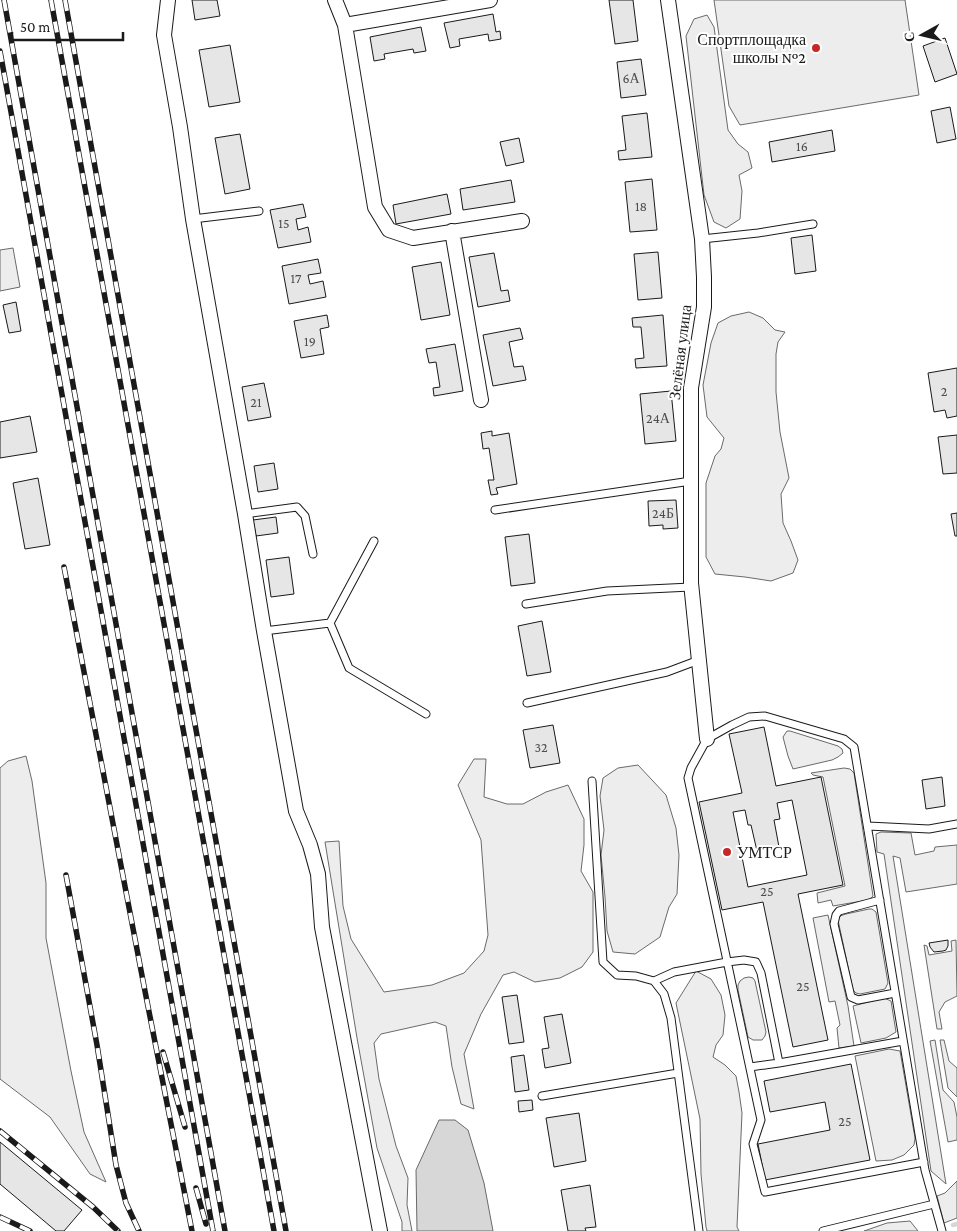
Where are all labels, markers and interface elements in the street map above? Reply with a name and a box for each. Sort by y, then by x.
scale bar [12,10,124,42]
north arrow [897,10,947,60]
text: 50 m [20,19,50,35]
place label: Спортплощадка школы №2 [697,31,806,66]
text: С [900,31,918,43]
marker: Спортплощадка школы №2 [810,42,822,54]
house number: 6А [622,70,640,86]
house number: 16 [796,138,808,154]
house number: 18 [635,198,647,214]
house number: 15 [278,215,290,231]
house number: 17 [290,270,302,286]
street label: Зелёная улица [666,303,695,401]
house number: 19 [304,333,316,349]
house number: 2 [941,383,948,399]
house number: 21 [250,394,262,410]
house number: 24А [646,410,671,426]
house number: 24Б [652,505,674,521]
house number: 32 [534,739,548,755]
place label: УМТСР [737,844,792,861]
marker: УМТСР [721,846,733,858]
house number: 25 [760,883,774,899]
house number: 25 [796,978,810,994]
house number: 25 [838,1113,852,1129]

